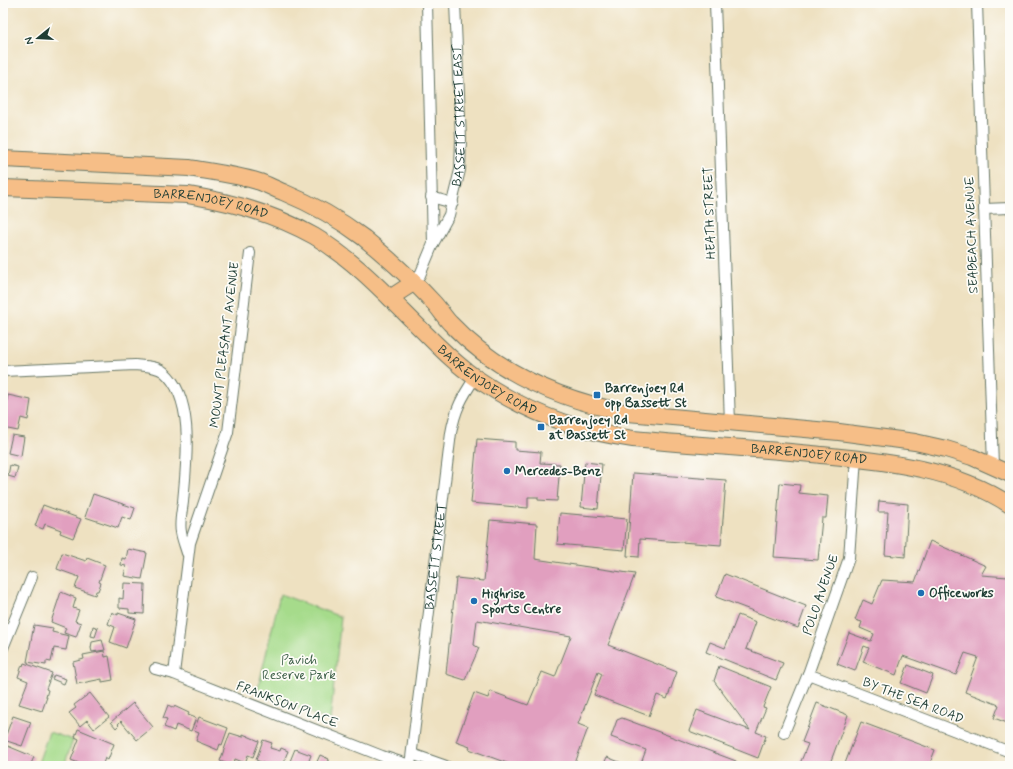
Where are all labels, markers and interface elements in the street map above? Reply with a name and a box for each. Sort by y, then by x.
north arrow [18,18,58,58]
text: N [22,35,37,46]
street label: BASSETT STREET EAST [448,43,470,188]
street label: HEATH STREET [700,166,720,260]
street label: SEABEACH AVENUE [961,176,983,294]
street label: BARRENJOEY ROAD [153,185,271,223]
street label: MOUNT PLEASANT AVENUE [206,261,244,429]
street label: BARRENJOEY ROAD [434,341,540,419]
place label: Barrenjoey Rd opp Bassett St [605,380,687,412]
marker: Barrenjoey Rd opp Bassett St [592,390,602,400]
place label: Barrenjoey Rd at Bassett St [549,412,628,444]
marker: Barrenjoey Rd at Bassett St [536,422,546,432]
street label: BARRENJOEY ROAD [750,440,868,468]
place label: Mercedes-Benz [515,463,602,480]
marker: Mercedes-Benz [502,466,512,476]
street label: BASSETT STREET [421,502,451,611]
street label: POLO AVENUE [799,552,843,638]
place label: Officeworks [929,585,994,602]
place label: Highrise Sports Centre [482,586,561,618]
marker: Officeworks [916,588,926,598]
marker: Highrise Sports Centre [469,596,479,606]
park label: Pavich Reserve Park [262,652,336,684]
street label: BY THE SEA ROAD [860,674,966,728]
street label: FRANKSON PLACE [234,678,340,732]

